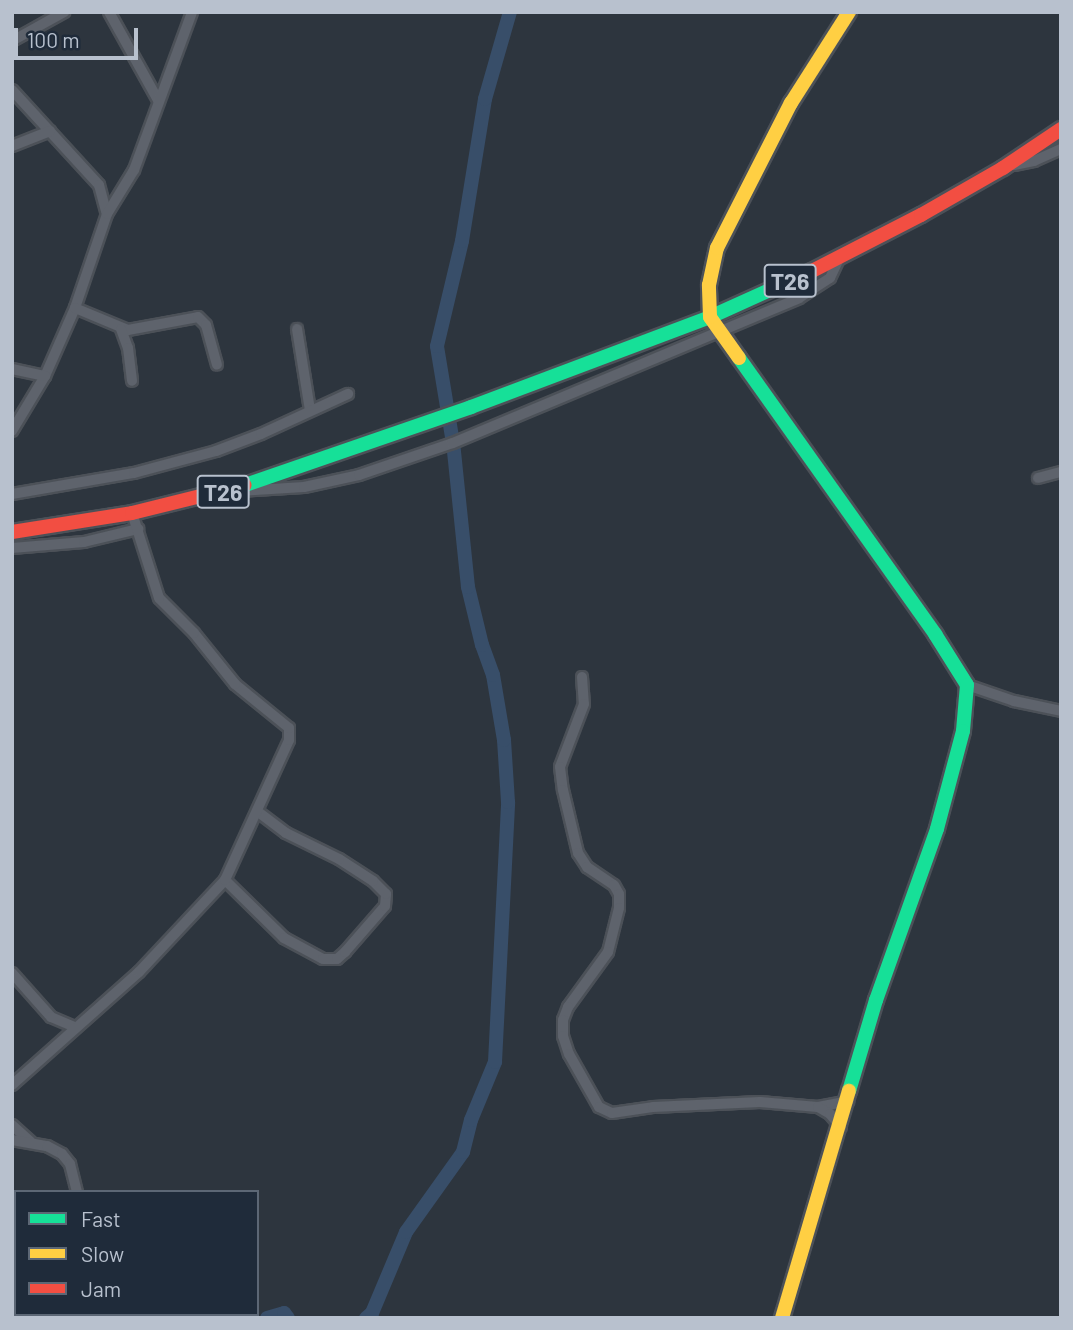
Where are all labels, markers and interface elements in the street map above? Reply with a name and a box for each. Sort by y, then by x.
scale bar [18,14,142,58]
text: 100 m [27,27,80,52]
road number: T26 [762,262,818,300]
road number: T26 [195,472,251,512]
legend [14,1190,259,1316]
text: Fast [81,1206,121,1231]
text: Slow [81,1241,124,1266]
text: Jam [81,1276,121,1301]

